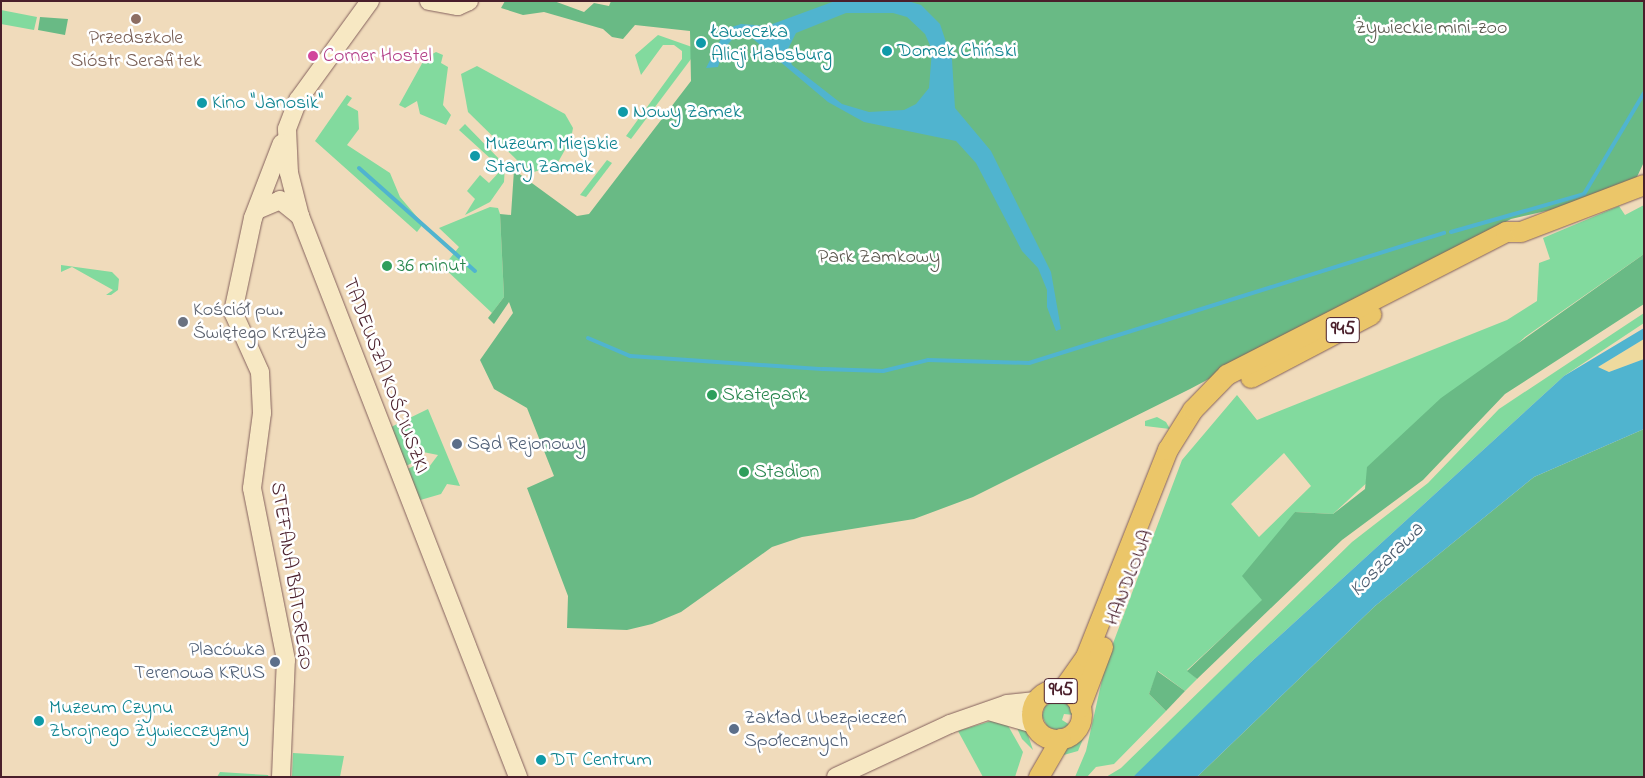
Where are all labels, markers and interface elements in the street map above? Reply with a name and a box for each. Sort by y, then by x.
marker: Przedszkole Sióstr Serafitek [130,13,142,25]
park label: Żywieckie mini-zoo [1355,16,1507,40]
place label: Ławeczka Alicji Habsburg [711,20,832,67]
place label: Przedszkole Sióstr Serafitek [70,27,202,74]
marker: Ławeczka Alicji Habsburg [695,37,707,49]
place label: Domek Chiński [897,39,1017,63]
place label: Corner Hostel [323,44,432,68]
marker: Domek Chiński [881,45,893,57]
marker: Corner Hostel [307,50,319,62]
place label: Kino "Janosik" [212,91,323,115]
marker: Kino "Janosik" [196,97,208,109]
place label: Nowy Zamek [633,100,742,124]
marker: Nowy Zamek [617,106,629,118]
place label: Muzeum Miejskie Stary Zamek [485,132,618,179]
marker: Muzeum Miejskie Stary Zamek [469,150,481,162]
park label: Park Zamkowy [818,245,940,269]
place label: 36 minut [397,254,466,278]
marker: 36 minut [381,260,393,272]
street label: TADEUSZA KOŚCIUSZKI [337,275,433,477]
place label: Kościół pw. Świętego Krzyża [193,299,326,346]
road number: 945 [1326,314,1360,346]
marker: Kościół pw. Świętego Krzyża [177,316,189,328]
place label: Skatepark [722,383,807,407]
marker: Skatepark [706,389,718,401]
place label: Sąd Rejonowy [467,432,586,456]
marker: Sąd Rejonowy [451,438,463,450]
place label: Stadion [754,460,819,484]
marker: Stadion [738,466,750,478]
street label: STEFANA BATOREGO [264,480,318,672]
water label: Koszarawa [1345,518,1429,602]
street label: HANDLOWA [1101,527,1159,629]
place label: Placówka Terenowa KRUS [134,638,265,685]
marker: Placówka Terenowa KRUS [269,656,281,668]
road number: 945 [1044,674,1078,708]
place label: Muzeum Czynu Zbrojnego Żywiecczyzny [49,697,249,744]
place label: Zakład Ubezpieczeń Społecznych [744,706,907,753]
marker: Muzeum Czynu Zbrojnego Żywiecczyzny [33,715,45,727]
marker: Zakład Ubezpieczeń Społecznych [728,723,740,735]
place label: DT Centrum [551,748,652,772]
marker: DT Centrum [535,754,547,766]

